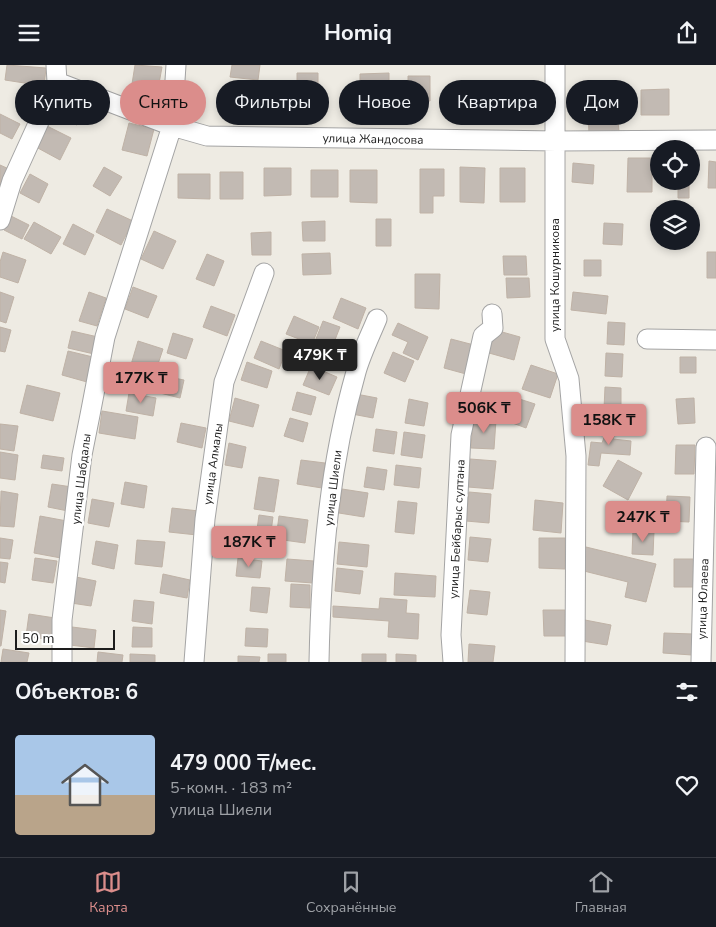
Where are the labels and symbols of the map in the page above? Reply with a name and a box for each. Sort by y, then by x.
street label: улица Жандосова [322,130,424,148]
street label: улица Кошурникова [547,218,563,332]
pin: 479K ₸ [279,339,361,381]
pin: 177K ₸ [100,361,182,404]
pin: 506K ₸ [443,391,525,434]
pin: 158K ₸ [568,403,650,446]
street label: улица Алмалы [199,422,227,506]
street label: улица Шабдалы [67,433,95,525]
street label: улица Шиели [320,449,346,527]
street label: улица Бейбарыс султана [445,459,469,599]
pin: 247K ₸ [602,501,684,543]
pin: 187K ₸ [208,525,290,568]
street label: улица Юлаева [694,558,712,640]
scale bar [15,627,115,650]

